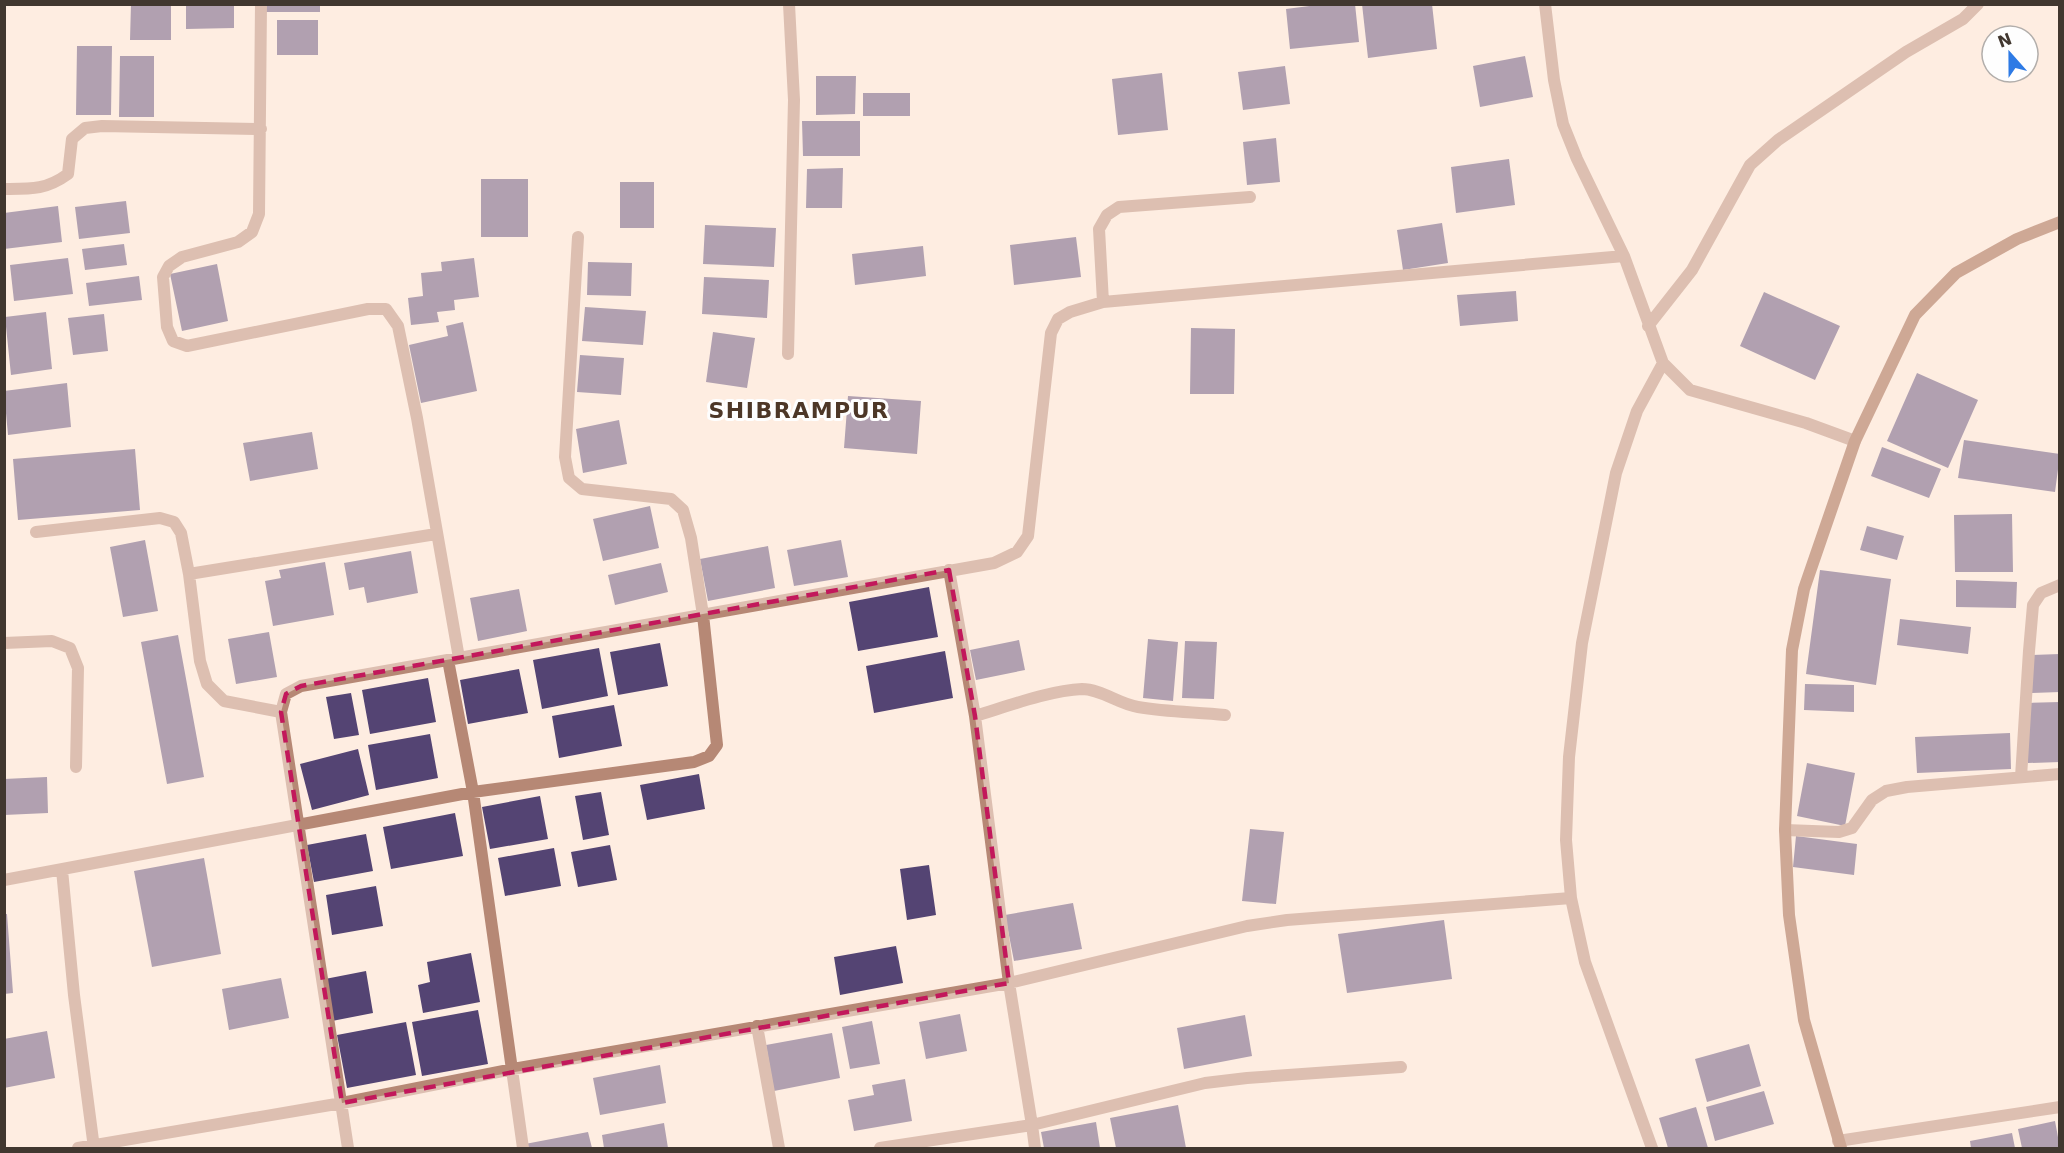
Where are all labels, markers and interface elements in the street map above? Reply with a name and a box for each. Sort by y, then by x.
north arrow [1980,24,2040,84]
text: N [1995,29,2014,52]
district label: SHIBRAMPUR [709,398,890,423]

